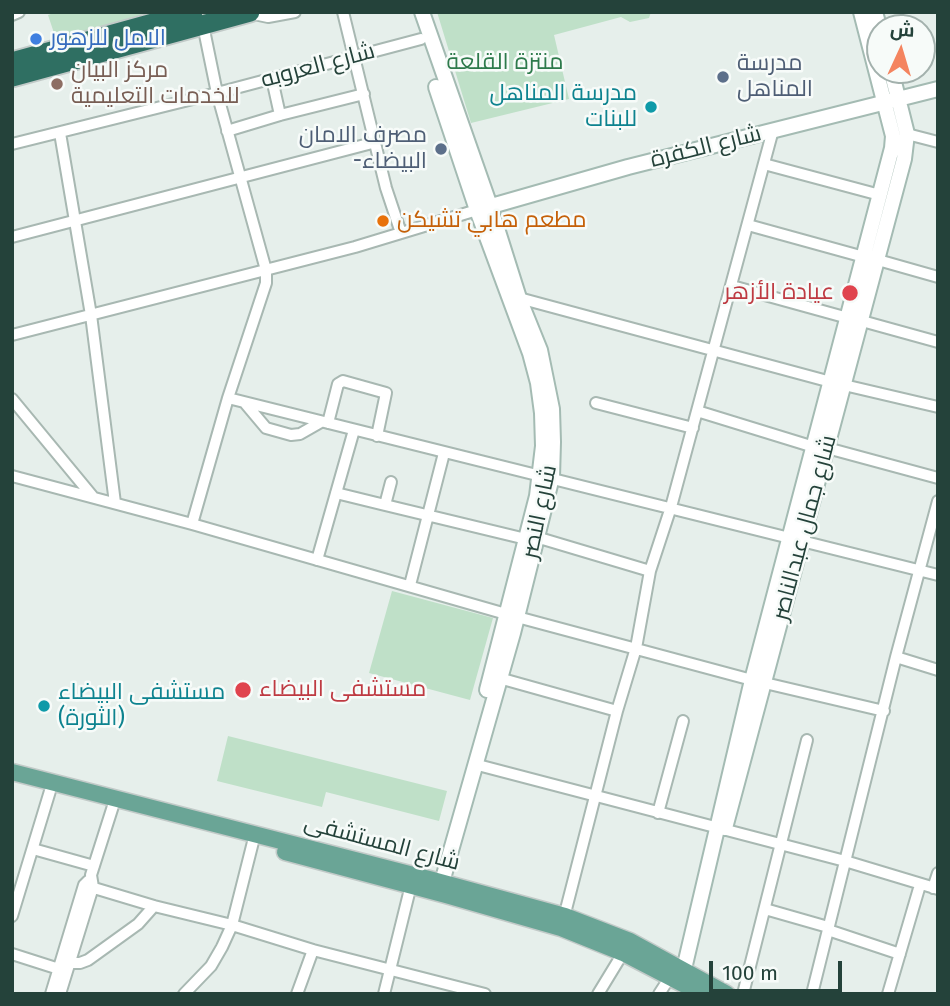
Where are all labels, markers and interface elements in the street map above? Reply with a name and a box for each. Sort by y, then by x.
north arrow [866,14,936,84]
text: ش [889,17,915,42]
place label: الامل للزهور [50,25,166,53]
marker: الامل للزهور [28,31,44,47]
street label: شارع العروبه [258,38,378,94]
park label: منتزة القلعة [447,49,563,77]
place label: مدرسة المناهل [737,50,813,104]
place label: مركز البيان للخدمات التعليمية [71,57,240,111]
marker: مدرسة المناهل [715,69,731,85]
marker: مركز البيان للخدمات التعليمية [49,76,65,92]
place label: مدرسة المناهل للبنات [490,80,637,134]
marker: مدرسة المناهل للبنات [643,99,659,115]
street label: شارع الكفرة [648,120,764,174]
place label: مصرف الامان -البيضاء [299,122,427,176]
marker: مصرف الامان -البيضاء [433,141,449,157]
place label: مطعم هابي تشيكن [397,207,586,235]
marker: مطعم هابي تشيكن [375,213,391,229]
place label: عيادة الأزهر [724,279,834,307]
marker: عيادة الأزهر [840,283,860,303]
street label: شارع جمال عبدالناصر [767,432,843,624]
street label: شارع النصر [517,462,563,562]
place label: مستشفى البيضاء [259,676,426,704]
place label: مستشفى البيضاء (الثورة) [58,679,225,733]
marker: مستشفى البيضاء [233,680,253,700]
marker: مستشفى البيضاء (الثورة) [36,698,52,714]
street label: شارع المستشفى [301,809,463,877]
scale bar [712,946,845,990]
text: 100 m [722,960,778,986]

